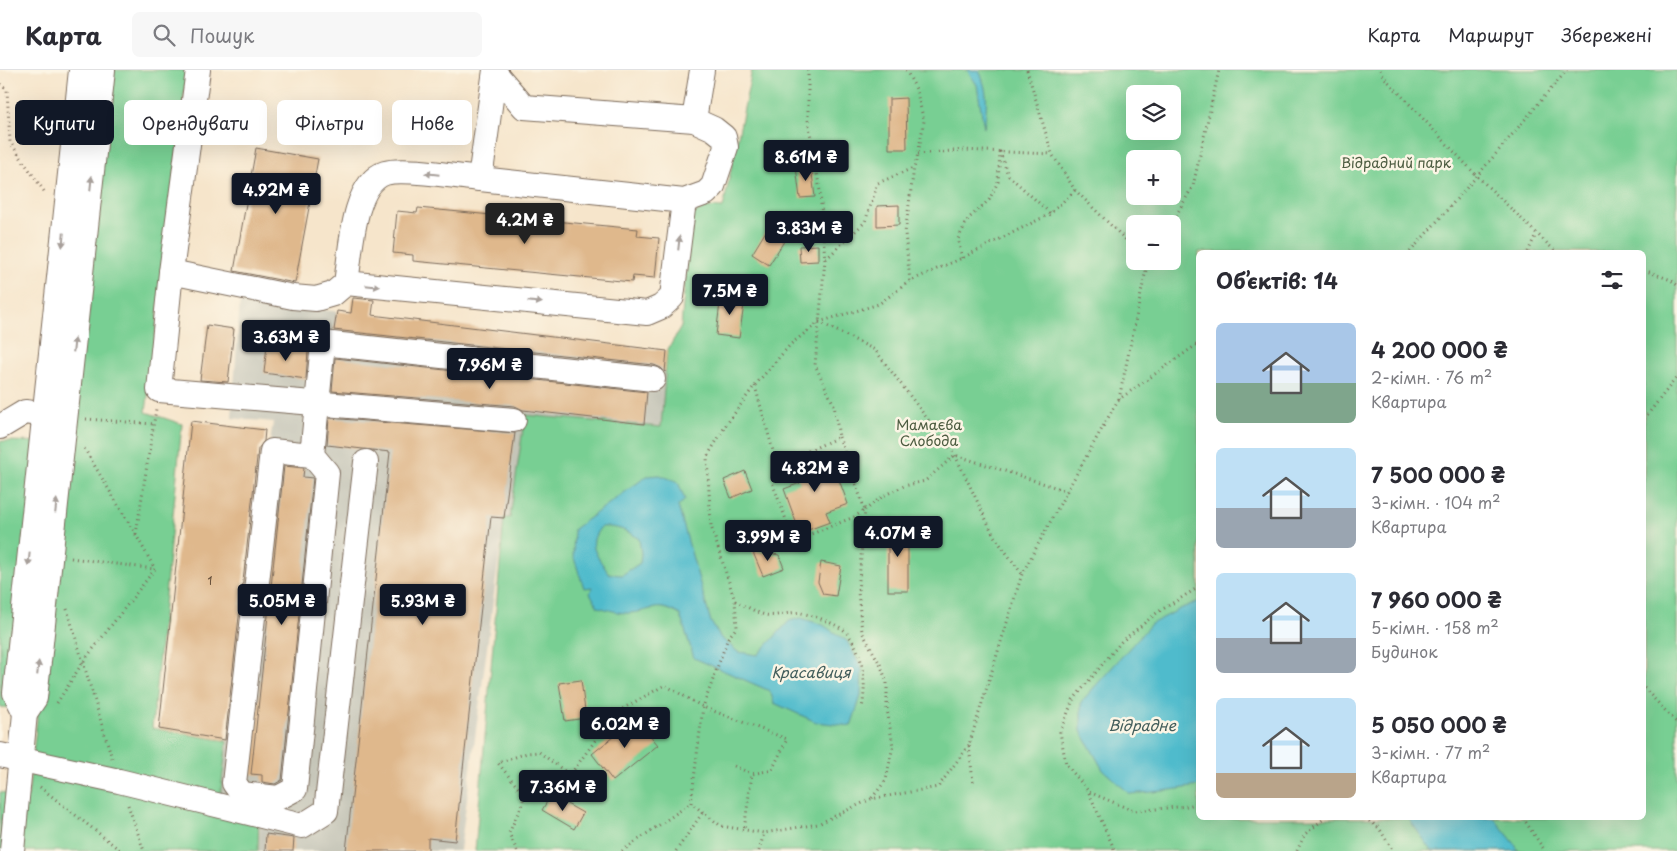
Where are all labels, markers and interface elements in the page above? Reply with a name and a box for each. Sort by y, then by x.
search box [132,12,482,57]
text: Карта [25,17,102,53]
icon: search [150,21,178,49]
text: Пошук [190,21,254,49]
text: Карта [1367,21,1420,48]
text: Маршрут [1448,21,1533,48]
text: Збережені [1561,21,1652,48]
map controls [1126,85,1181,270]
button: layers [1126,85,1181,140]
chip: Купити [15,100,114,145]
chip: Орендувати [124,100,267,145]
chip: Фільтри [277,100,382,145]
chip: Нове [392,100,472,145]
pin: 8.61M ₴ [760,140,852,182]
text: 8.61M ₴ [775,144,837,168]
button: + [1126,150,1181,205]
park label: Відрадний парк [1341,152,1452,173]
one-way arrow [423,170,439,178]
pin: 4.92M ₴ [230,172,322,215]
one-way arrow [87,175,95,191]
text: 4.92M ₴ [243,177,309,201]
pin: 4.2M ₴ [484,202,566,245]
text: 4.2M ₴ [496,207,554,231]
pin: 3.83M ₴ [763,210,855,253]
text: 3.83M ₴ [776,215,842,239]
button: − [1126,215,1181,270]
one-way arrow [59,233,67,249]
one-way arrow [675,235,683,251]
text: Об’єктів: 14 [1216,264,1338,296]
icon: filters [1598,266,1626,294]
pin: 7.5M ₴ [689,274,771,316]
text: 7.5M ₴ [703,278,757,302]
one-way arrow [366,282,382,290]
one-way arrow [527,298,543,306]
pin: 3.63M ₴ [240,320,332,362]
text: 3.63M ₴ [253,324,319,348]
text: 4 200 000 ₴ [1371,333,1508,365]
one-way arrow [70,336,78,352]
icon: home [1256,343,1316,403]
pin: 7.96M ₴ [444,348,536,390]
text: 7.96M ₴ [458,352,522,376]
text: 2-кімн. · 76 m² [1371,365,1492,389]
text: Квартира [1371,389,1446,413]
park label: Мамаєва Слобода [896,414,962,451]
pin: 4.82M ₴ [769,450,861,493]
text: 4.82M ₴ [781,455,849,479]
text: 7 500 000 ₴ [1371,458,1505,490]
icon: home [1256,468,1316,528]
text: 3-кімн. · 104 m² [1371,490,1500,514]
one-way arrow [52,498,60,514]
text: Квартира [1371,514,1446,538]
pin: 4.07M ₴ [852,516,944,558]
pin: 3.99M ₴ [722,520,814,562]
text: 4.07M ₴ [865,520,931,544]
text: 3.99M ₴ [736,524,800,548]
one-way arrow [25,551,33,567]
house number: 1 [208,572,213,589]
text: 7 960 000 ₴ [1371,583,1502,615]
pin: 5.05M ₴ [236,584,328,626]
pin: 5.93M ₴ [377,584,469,626]
text: 5.05M ₴ [249,588,315,612]
text: 5.93M ₴ [391,588,455,612]
icon: home [1256,593,1316,653]
text: 5-кімн. · 158 m² [1371,615,1499,639]
text: Будинок [1371,639,1438,663]
one-way arrow [34,659,42,675]
water label: Красавиця [771,660,851,683]
pin: 6.02M ₴ [579,706,671,749]
text: 5 050 000 ₴ [1371,708,1507,740]
text: 6.02M ₴ [591,711,659,735]
water label: Відрадне [1108,713,1177,736]
icon: home [1256,718,1316,778]
text: 3-кімн. · 77 m² [1371,740,1490,764]
text: Квартира [1371,764,1446,788]
pin: 7.36M ₴ [517,770,609,812]
text: 7.36M ₴ [530,774,596,798]

